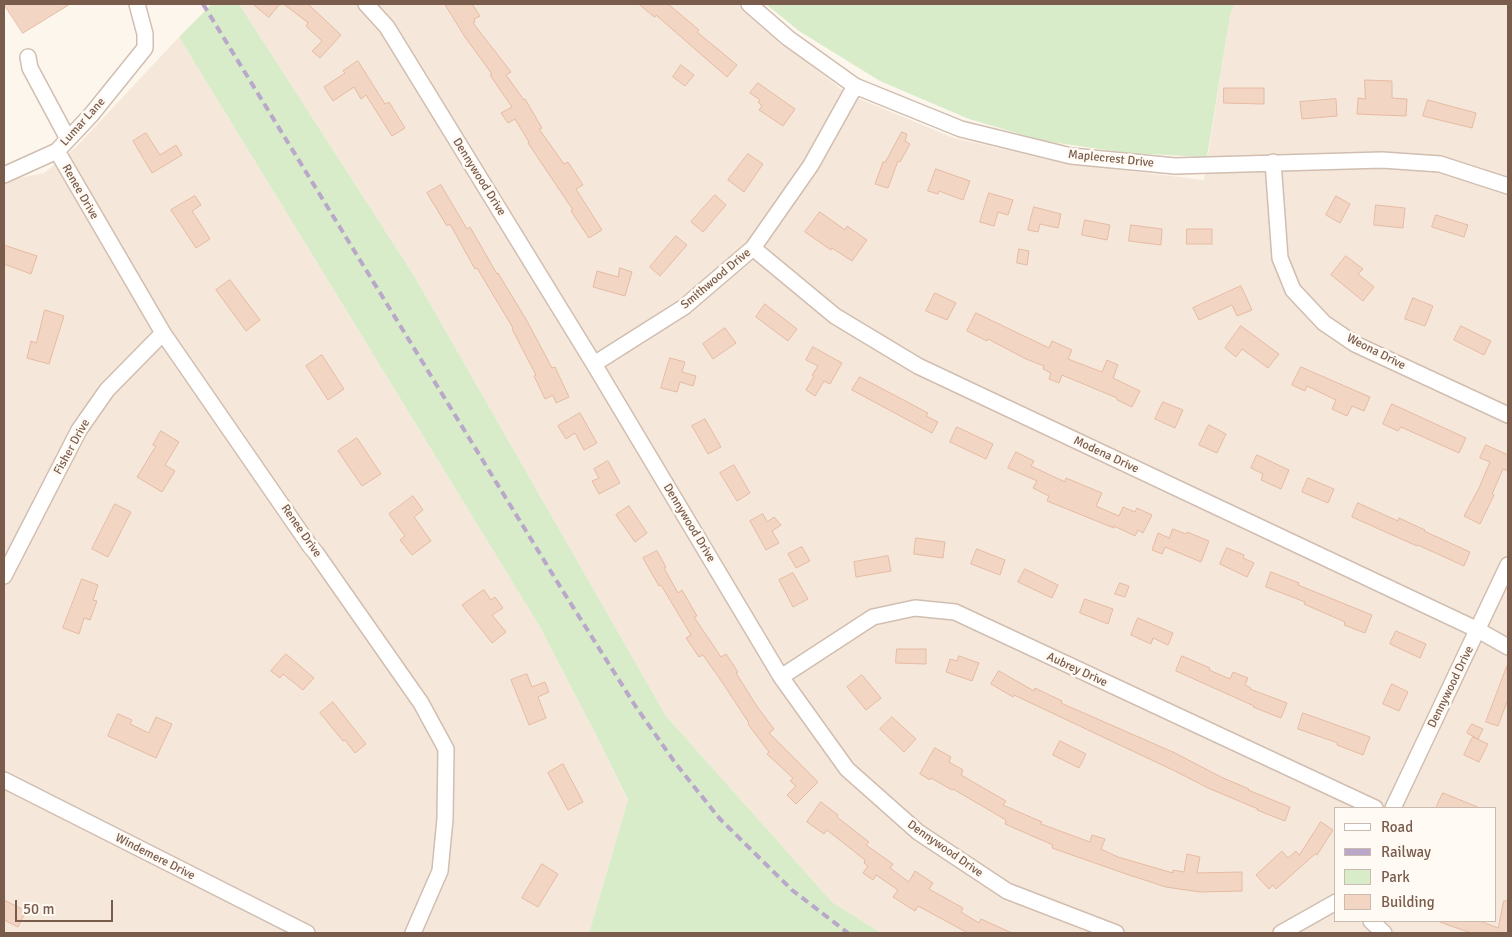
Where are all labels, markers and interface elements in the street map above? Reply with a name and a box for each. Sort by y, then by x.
street label: Lumar Lane [58,95,108,149]
street label: Dennywood Drive [449,135,509,219]
street label: Maplecrest Drive [1067,147,1155,171]
street label: Renee Drive [58,162,102,222]
street label: Smithwood Drive [678,246,754,312]
street label: Weona Drive [1344,331,1408,373]
street label: Fisher Drive [51,417,93,477]
street label: Modena Drive [1071,434,1141,476]
street label: Dennywood Drive [660,481,718,565]
street label: Renee Drive [278,502,324,560]
street label: Dennywood Drive [1425,644,1477,730]
street label: Aubrey Drive [1044,650,1110,690]
legend [1334,807,1497,922]
street label: Dennywood Drive [904,818,986,880]
text: Road [1381,818,1413,836]
street label: Windemere Drive [113,831,197,883]
text: Railway [1381,843,1431,861]
text: Park [1381,868,1410,886]
scale bar [18,890,115,922]
text: Building [1381,893,1435,911]
text: 50 m [23,900,54,918]

